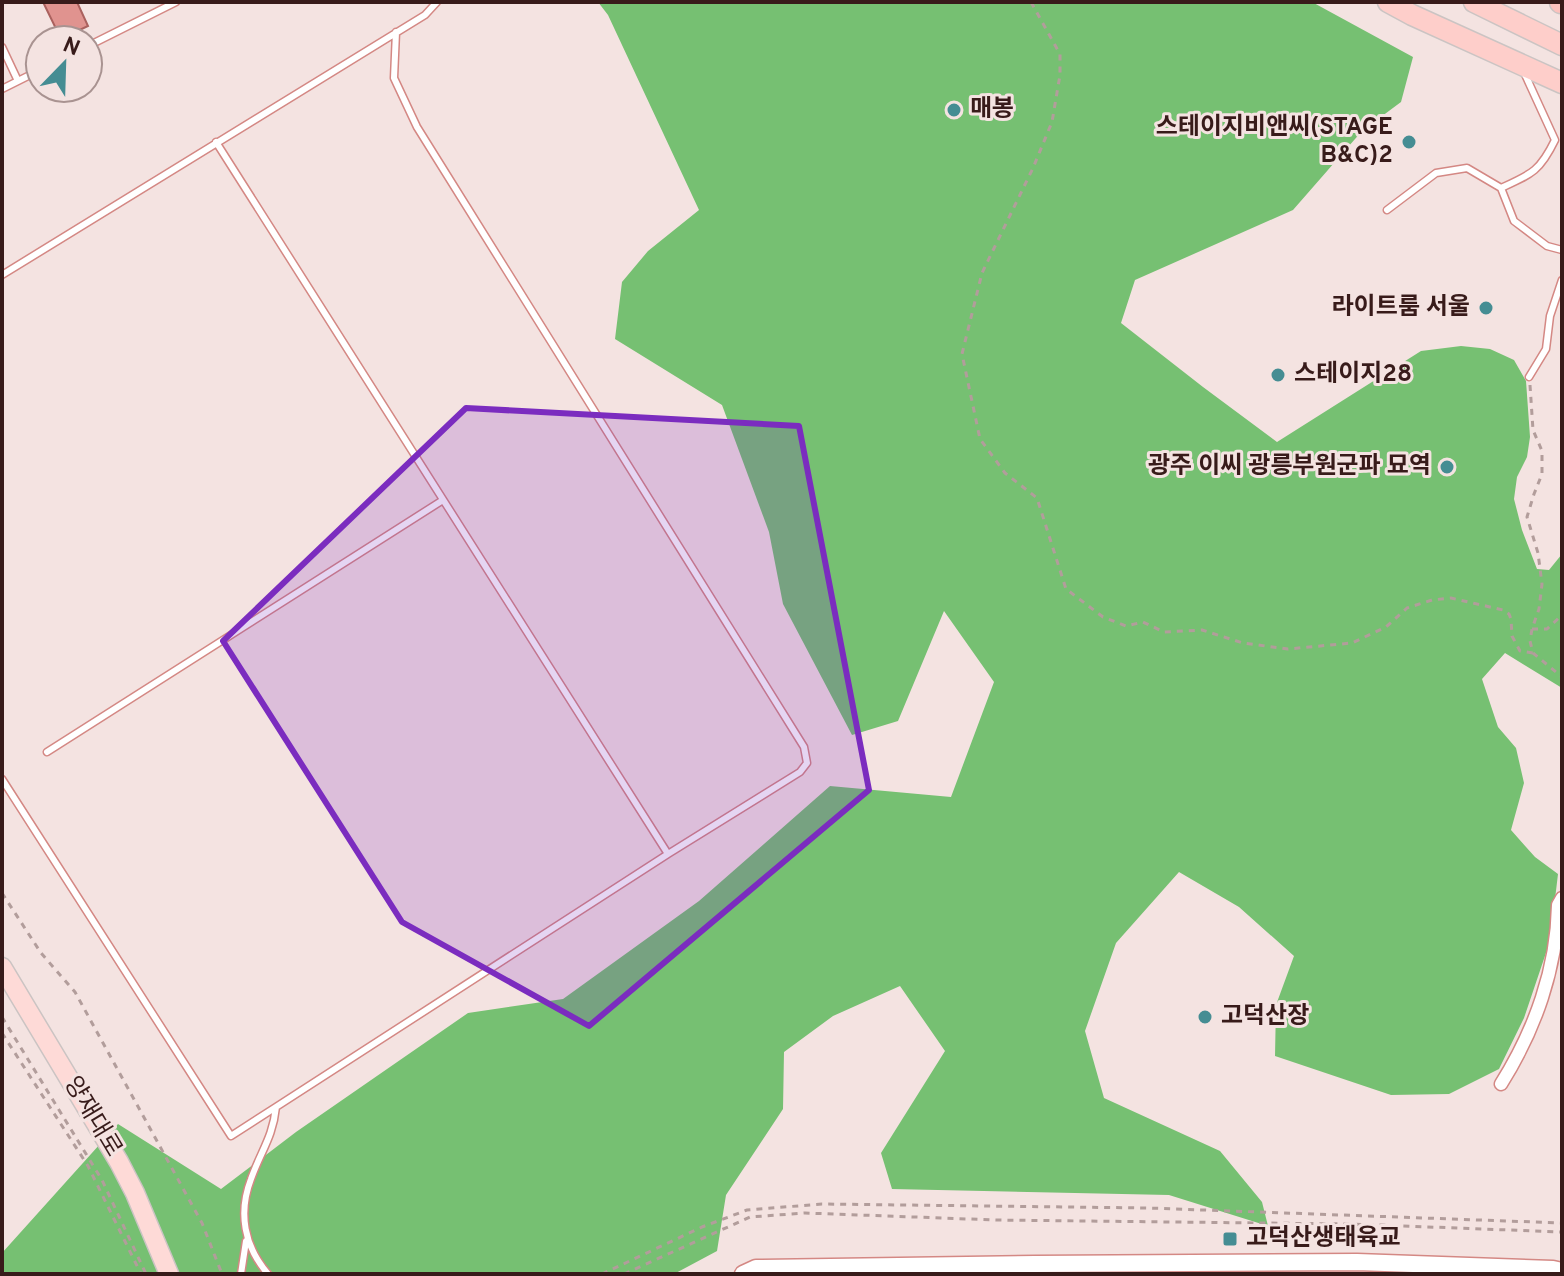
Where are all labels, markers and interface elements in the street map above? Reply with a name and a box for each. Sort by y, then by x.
north arrow [24,24,104,104]
text: N [58,32,83,63]
place label: 매봉 [970,95,1014,125]
marker: 매봉 [945,101,963,119]
place label: 스테이지비앤씨(STAGE B&C)2 [1156,113,1393,171]
marker: 스테이지비앤씨(STAGE B&C)2 [1400,133,1418,151]
place label: 라이트룸 서울 [1332,293,1470,323]
marker: 라이트룸 서울 [1477,299,1495,317]
place label: 스테이지28 [1294,360,1412,390]
marker: 스테이지28 [1269,366,1287,384]
place label: 광주 이씨 광릉부원군파 묘역 [1148,452,1431,482]
marker: 광주 이씨 광릉부원군파 묘역 [1438,458,1456,476]
place label: 고덕산장 [1221,1002,1309,1032]
marker: 고덕산장 [1196,1008,1214,1026]
street label: 양재대로 [56,1071,128,1163]
place label: 고덕산생태육교 [1246,1224,1401,1254]
marker: 고덕산생태육교 [1221,1230,1239,1248]

